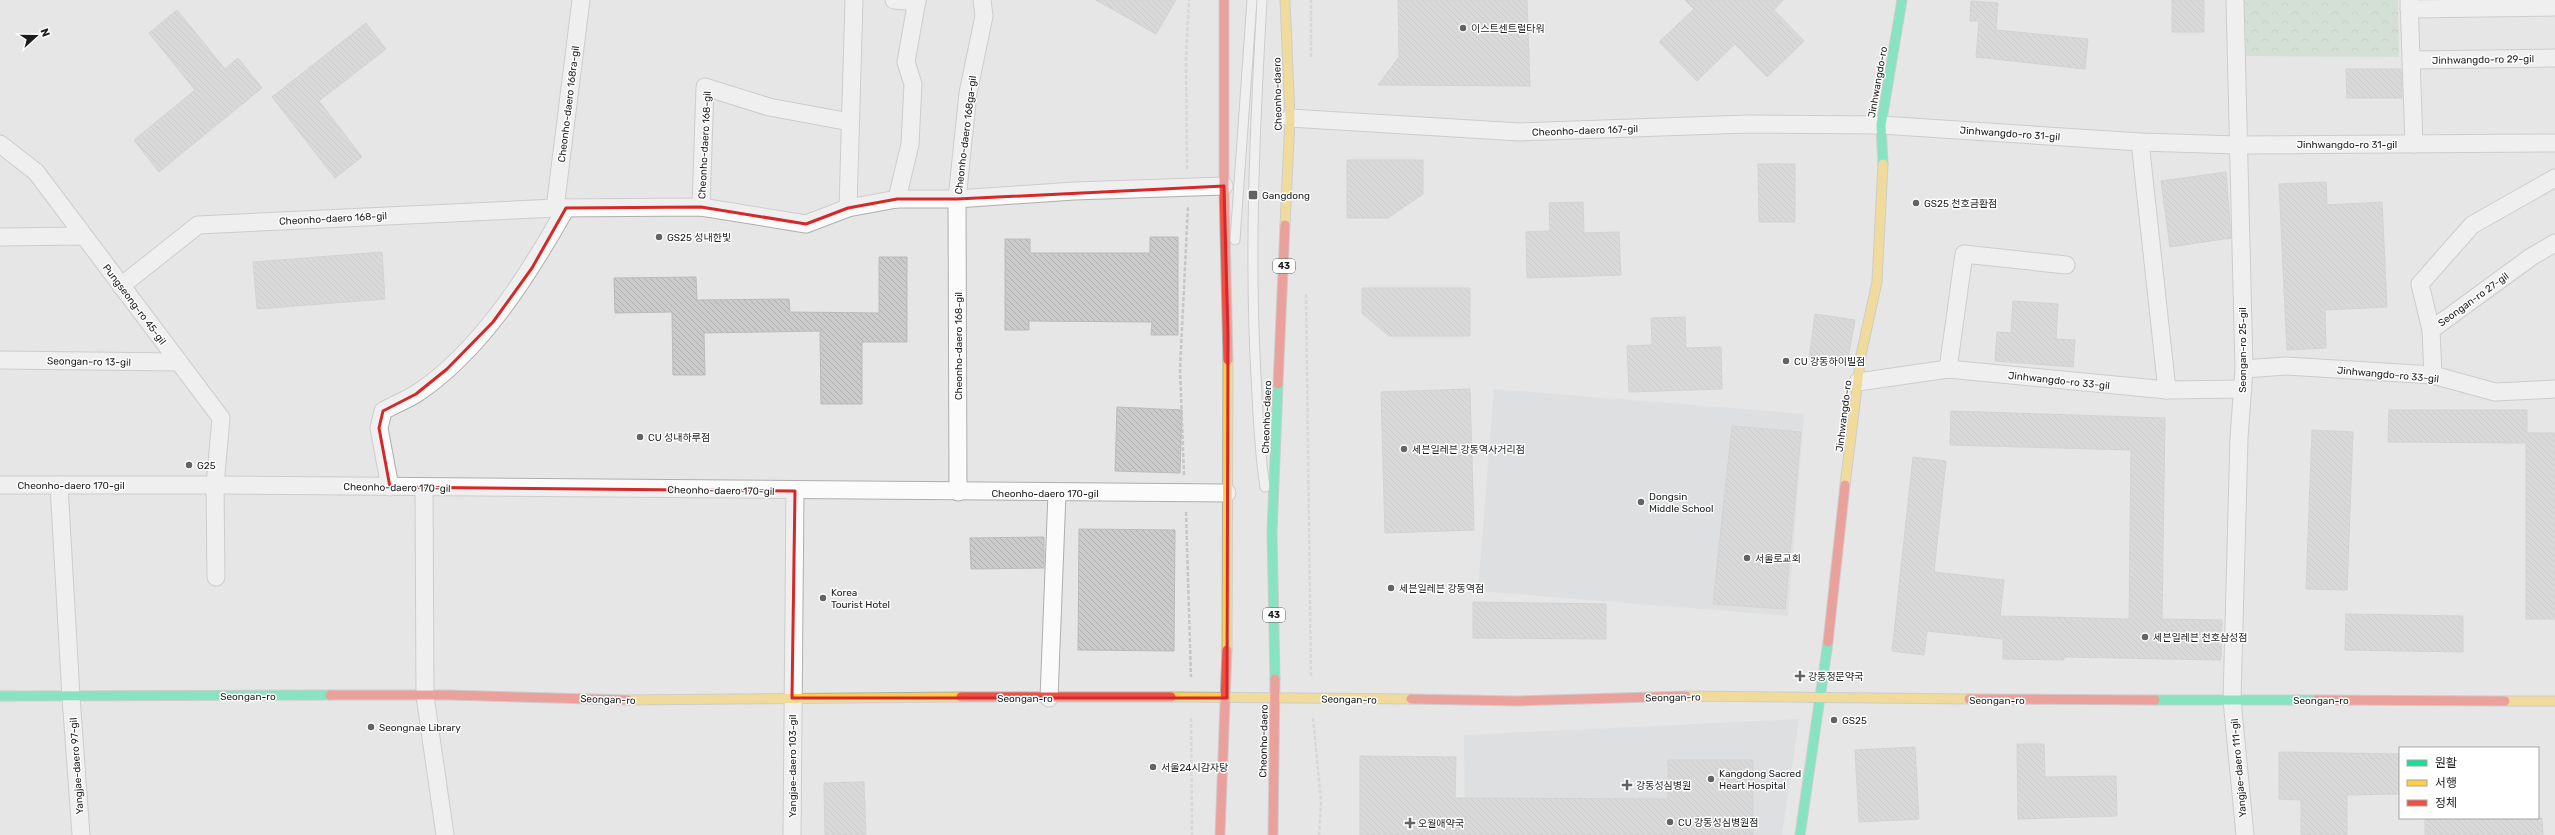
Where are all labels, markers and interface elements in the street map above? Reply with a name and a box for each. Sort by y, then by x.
north arrow [16,16,56,56]
marker: 이스트센트럴타워 [1458,23,1468,33]
place label: 이스트센트럴타워 [1471,23,1545,35]
text: N [37,27,52,39]
street label: Cheonho-daero 168ra-gil [556,45,582,163]
street label: Jinhwangdo-ro [1866,45,1890,119]
street label: Jinhwangdo-ro 29-gil [2432,53,2534,67]
street label: Cheonho-daero [1271,57,1285,131]
street label: Cheonho-daero 168ga-gil [953,75,979,195]
street label: Cheonho-daero 168-gil [696,91,714,199]
street label: Cheonho-daero 167-gil [1532,123,1638,139]
street label: Jinhwangdo-ro 31-gil [1959,125,2060,143]
street label: Jinhwangdo-ro 31-gil [2297,139,2397,151]
marker: Gangdong [1247,189,1259,201]
place label: Gangdong [1262,190,1310,202]
marker: GS25 천호금환점 [1911,198,1921,208]
place label: GS25 천호금환점 [1924,198,1997,210]
street label: Cheonho-daero 168-gil [279,210,387,228]
marker: GS25 성내한빛 [654,232,664,242]
place label: GS25 성내한빛 [667,232,731,244]
road number: 43 [1273,259,1295,273]
street label: Pungseong-ro 45-gil [100,262,168,347]
street label: Seongan-ro 27-gil [2436,270,2511,329]
street label: Cheonho-daero 168-gil [953,292,965,400]
street label: Seongan-ro 25-gil [2237,307,2249,393]
street label: Seongan-ro 13-gil [47,355,131,369]
marker: CU 강동하이빌점 [1781,356,1791,366]
place label: CU 강동하이빌점 [1794,356,1865,368]
street label: Jinhwangdo-ro 33-gil [2336,365,2439,385]
street label: Jinhwangdo-ro 33-gil [2007,370,2110,392]
street label: Jinhwangdo-ro [1834,379,1854,453]
street label: Cheonho-daero [1260,380,1274,454]
marker: CU 성내하루점 [635,432,645,442]
place label: CU 성내하루점 [648,432,710,444]
marker: 세븐일레븐 강동역사거리점 [1399,444,1409,454]
place label: 세븐일레븐 강동역사거리점 [1412,444,1525,456]
marker: G25 [184,460,194,470]
place label: G25 [197,460,216,472]
street label: Cheonho-daero 170-gil [17,480,125,492]
street label: Cheonho-daero 170-gil [343,481,451,495]
street label: Cheonho-daero 170-gil [667,484,775,498]
street label: Cheonho-daero 170-gil [991,488,1099,500]
place label: Dongsin Middle School [1649,491,1713,515]
marker: Dongsin Middle School [1636,497,1646,507]
marker: 서울로교회 [1742,553,1752,563]
place label: 서울로교회 [1755,553,1801,565]
marker: 세븐일레븐 강동역점 [1386,583,1396,593]
place label: 세븐일레븐 강동역점 [1399,583,1484,595]
place label: Korea Tourist Hotel [831,587,890,611]
marker: Korea Tourist Hotel [818,593,828,603]
road number: 43 [1263,608,1285,622]
marker: 세븐일레븐 천호삼성점 [2140,632,2150,642]
place label: 세븐일레븐 천호삼성점 [2153,632,2247,644]
marker: 강동정문약국 [1795,671,1805,681]
place label: 강동정문약국 [1808,671,1863,683]
street label: Seongan-ro [220,691,276,703]
street label: Seongan-ro [1645,692,1701,704]
street label: Seongan-ro [580,693,636,707]
street label: Seongan-ro [997,693,1053,705]
street label: Seongan-ro [1321,694,1377,706]
street label: Seongan-ro [1969,695,2025,707]
street label: Seongan-ro [2293,695,2349,707]
street label: Cheonho-daero [1257,704,1271,778]
street label: Yangjae-daero 103-gil [787,715,799,817]
marker: GS25 [1829,715,1839,725]
place label: GS25 [1842,715,1867,727]
street label: Yangjae-daero 97-gil [68,717,86,815]
street label: Yangjae-daero 111-gil [2229,718,2249,818]
marker: Seongnae Library [366,722,376,732]
place label: Seongnae Library [379,722,461,734]
legend [2399,747,2539,819]
text: 원활 [2435,756,2457,770]
marker: 서울24시감자탕 [1148,762,1158,772]
place label: 서울24시감자탕 [1161,762,1228,774]
place label: Kangdong Sacred Heart Hospital [1719,768,1801,792]
marker: Kangdong Sacred Heart Hospital [1706,774,1716,784]
text: 서행 [2435,776,2457,790]
marker: 강동성심병원 [1621,779,1633,791]
place label: 강동성심병원 [1636,780,1691,792]
text: 정체 [2435,796,2457,810]
marker: CU 강동성심병원점 [1665,817,1675,827]
place label: CU 강동성심병원점 [1678,817,1759,829]
marker: 오월애약국 [1405,818,1415,828]
place label: 오월애약국 [1418,818,1464,830]

